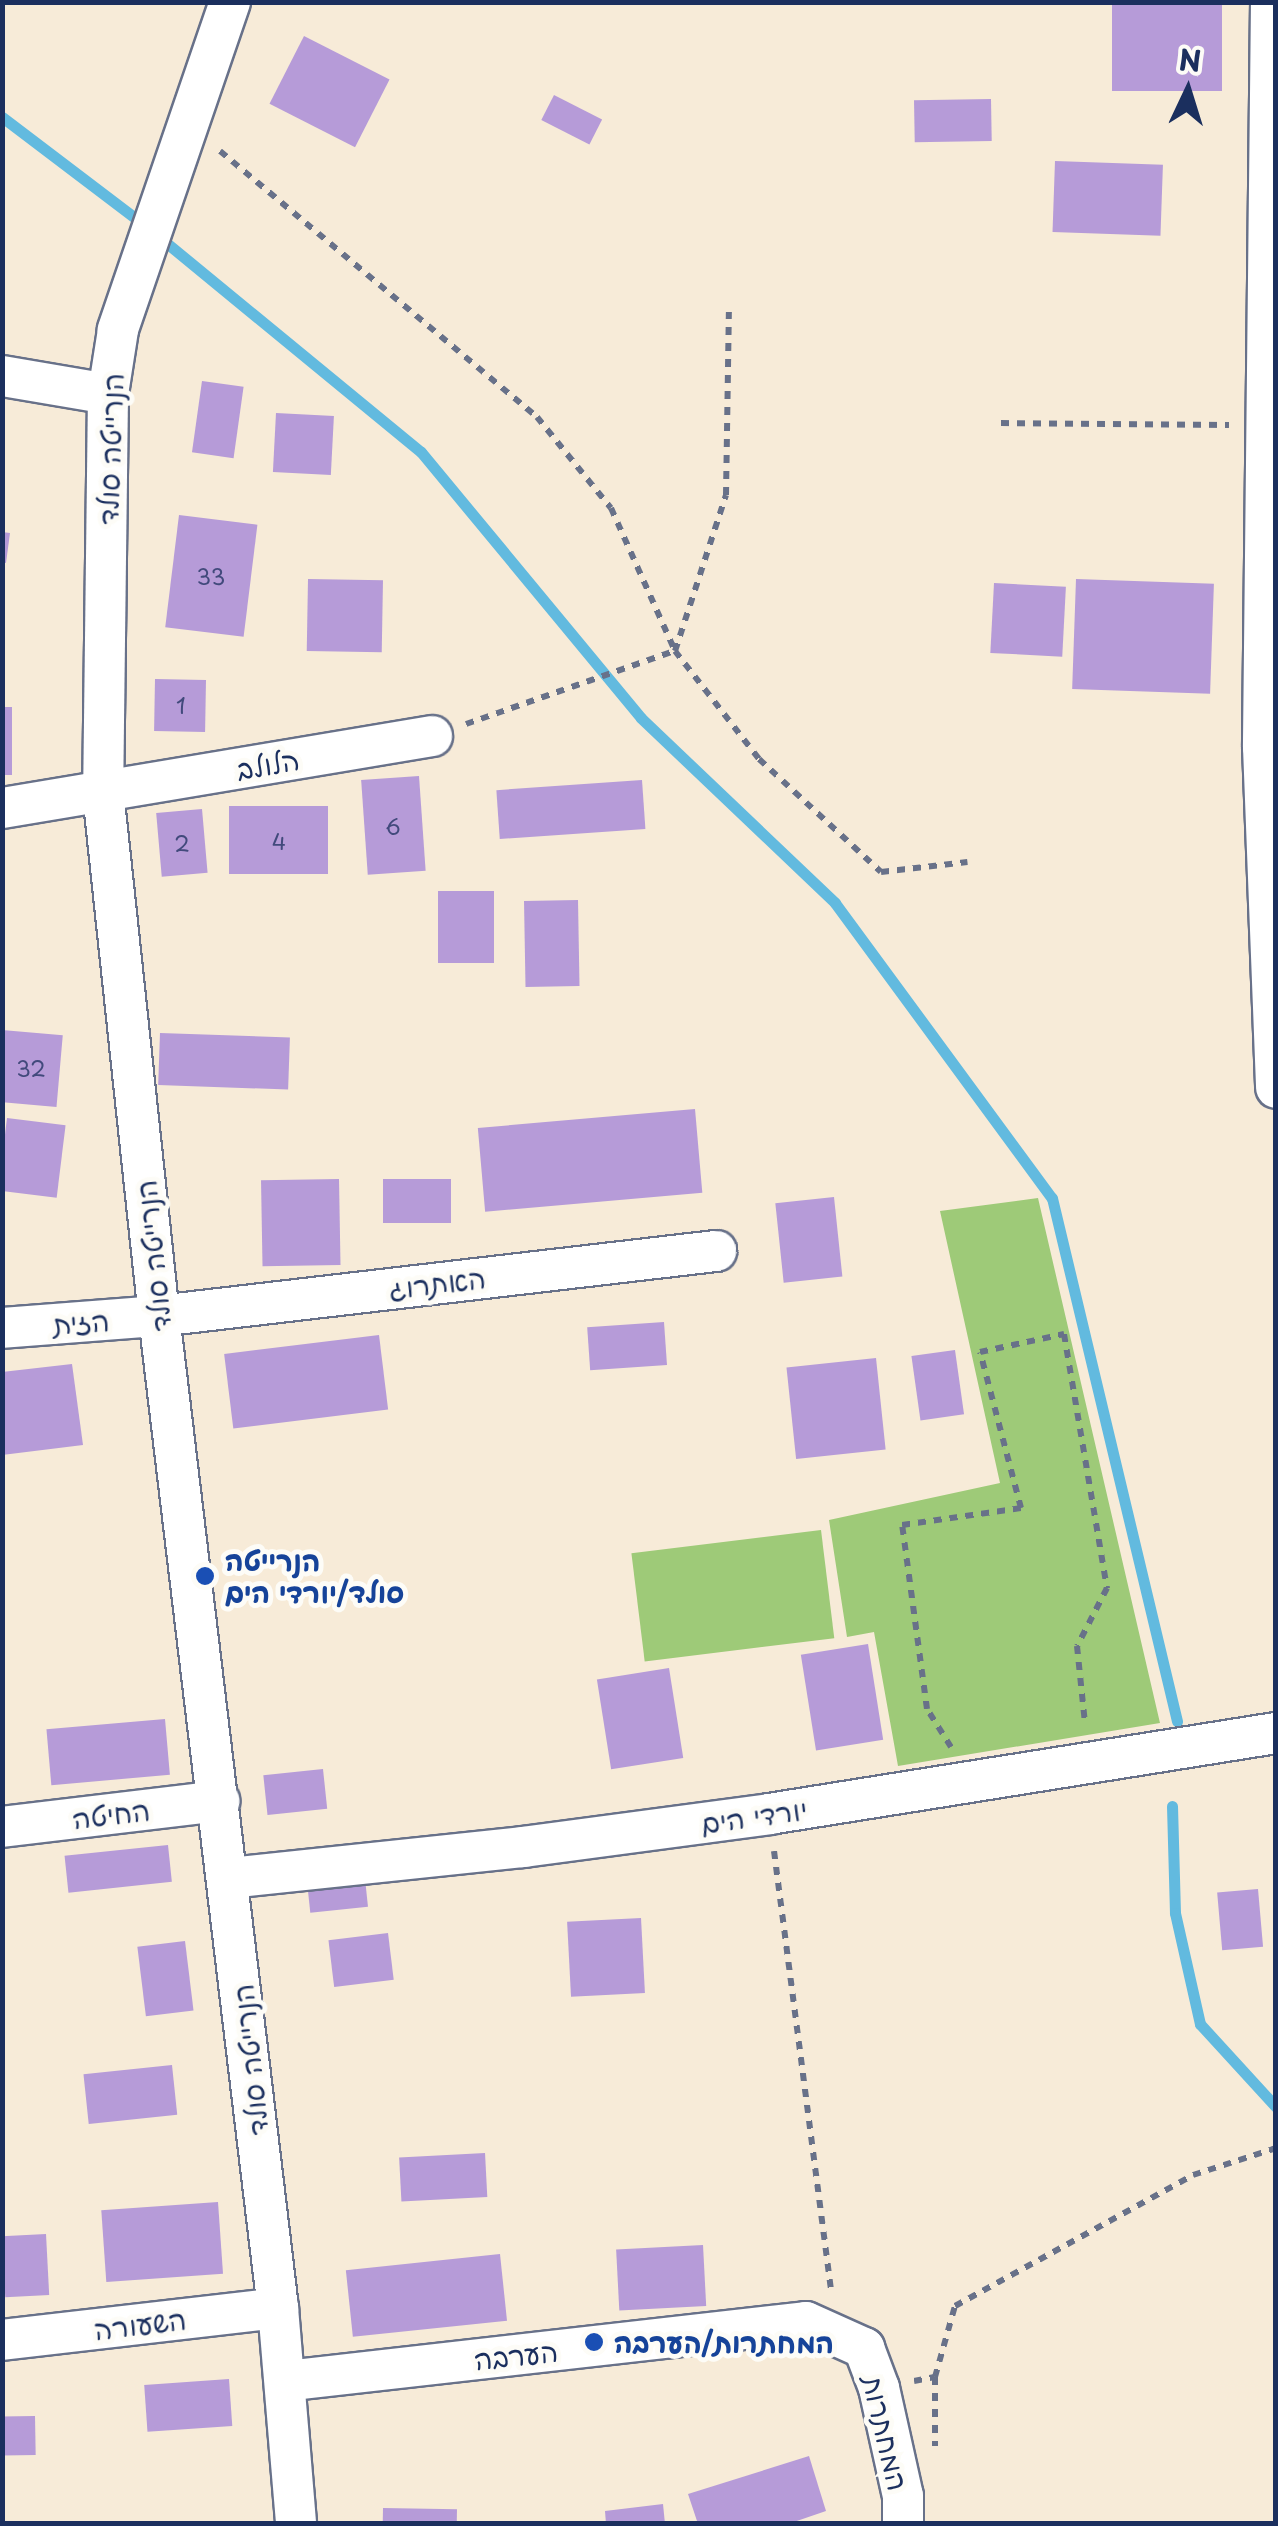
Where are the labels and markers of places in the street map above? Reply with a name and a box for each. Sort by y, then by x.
place label: הנרייטה סולד/יורדי הים [225,1543,404,1609]
marker: הנרייטה סולד/יורדי הים [194,1565,216,1587]
place label: המחתרות/הערבה [614,2325,834,2359]
marker: המחתרות/הערבה [583,2331,605,2353]

